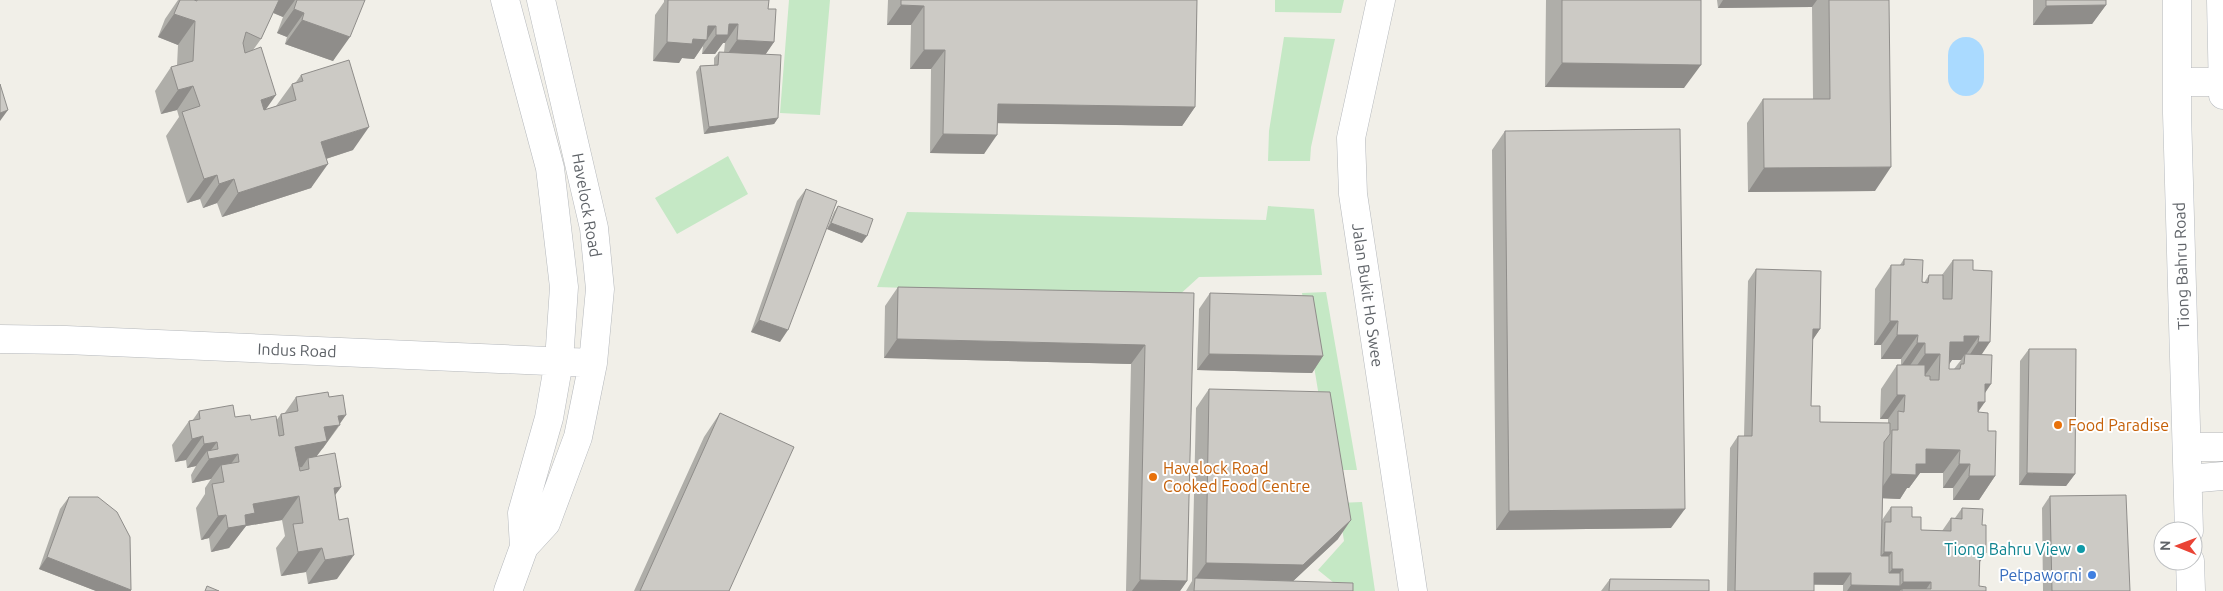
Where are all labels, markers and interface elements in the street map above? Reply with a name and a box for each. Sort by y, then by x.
street label: Havelock Road [569,151,605,259]
street label: Tiong Bahru Road [2170,202,2192,330]
street label: Jalan Bukit Ho Swee [1349,222,1387,368]
street label: Indus Road [257,340,337,360]
place label: Food Paradise [2068,416,2169,434]
marker: Food Paradise [2052,419,2064,431]
place label: Havelock Road Cooked Food Centre [1163,459,1310,495]
marker: Havelock Road Cooked Food Centre [1147,471,1159,483]
north arrow [2153,521,2203,571]
place label: Tiong Bahru View [1944,540,2072,558]
text: N [2157,540,2173,551]
marker: Tiong Bahru View [2075,543,2087,555]
place label: Petpaworni [1999,566,2082,584]
marker: Petpaworni [2086,569,2098,581]

